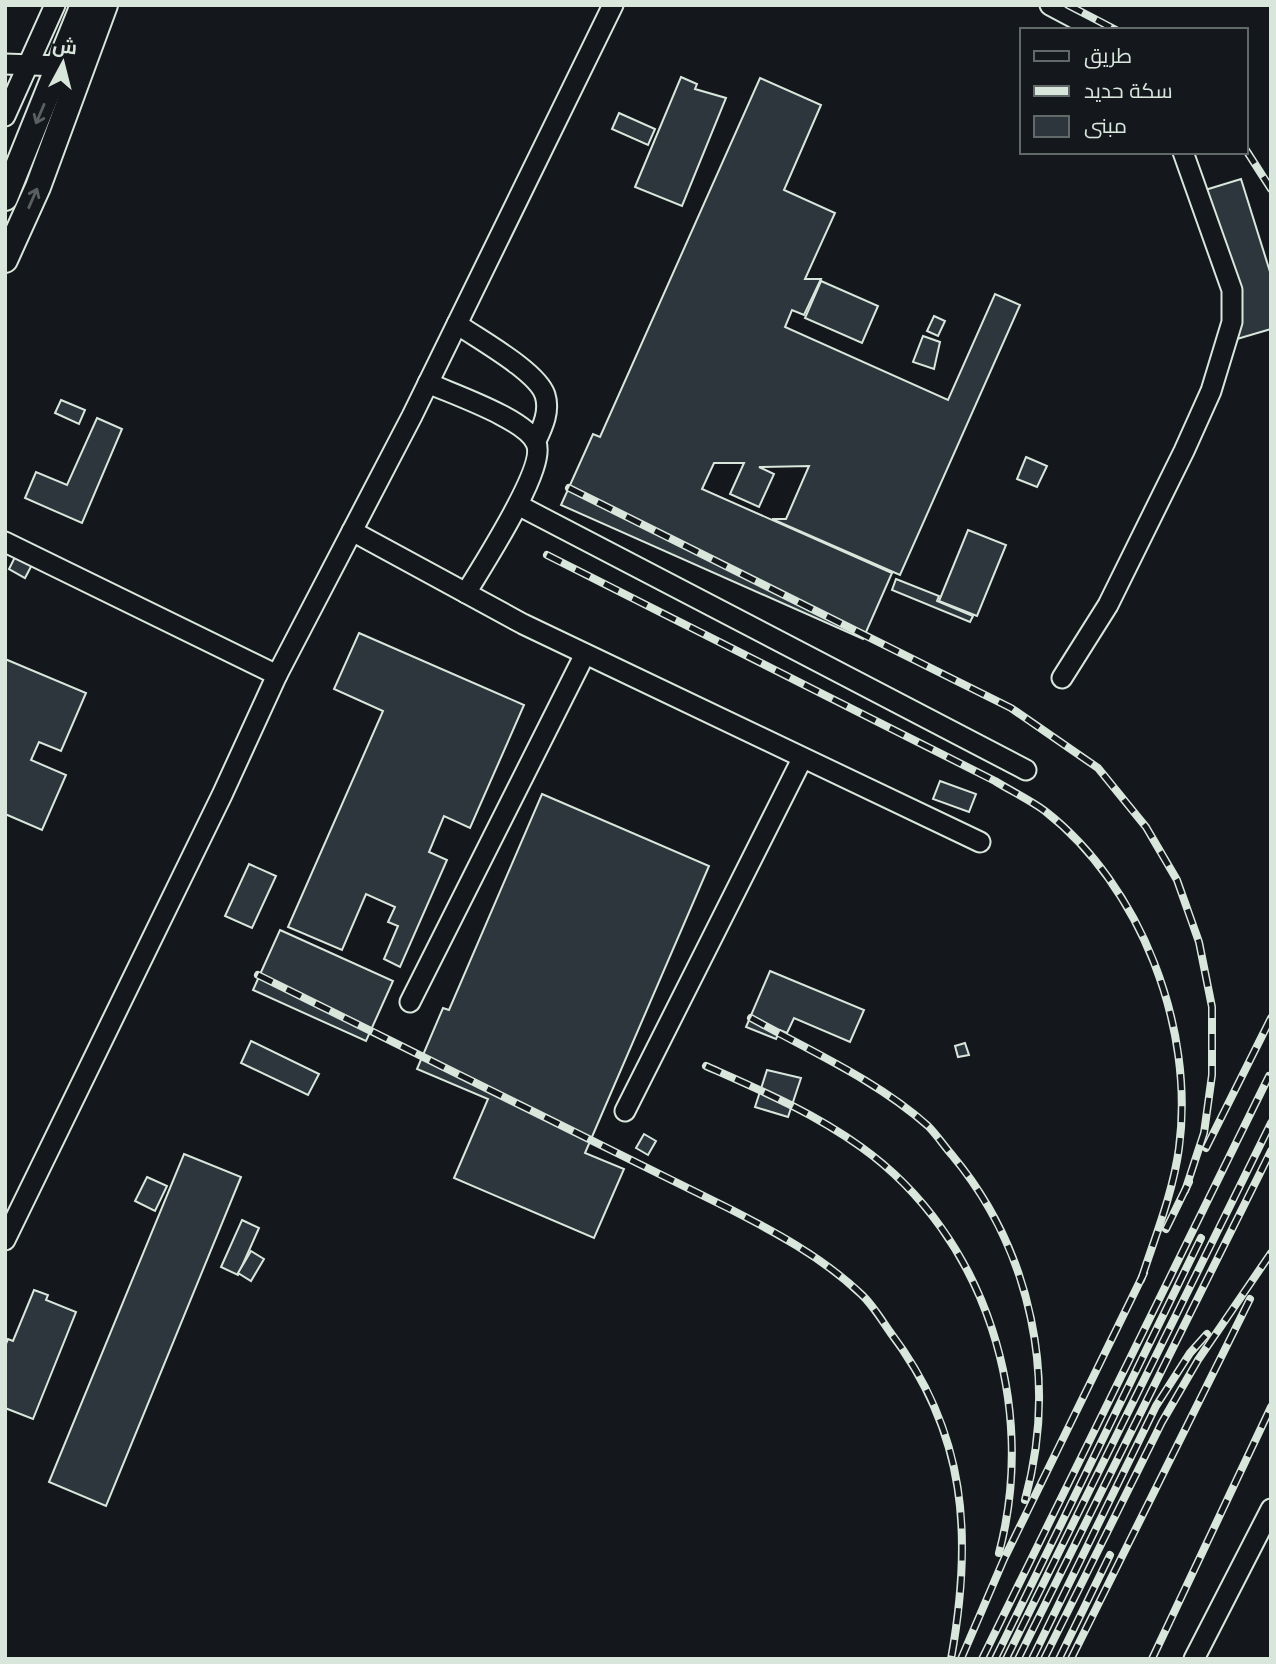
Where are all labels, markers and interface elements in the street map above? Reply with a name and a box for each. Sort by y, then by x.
north arrow [28,28,98,98]
legend [1020,28,1248,154]
text: ش [51,32,79,61]
text: طريق [1084,41,1132,69]
text: سكة حديد [1084,76,1173,104]
one-way arrow [33,103,46,125]
text: مبنى [1084,111,1127,139]
one-way arrow [27,188,40,209]

